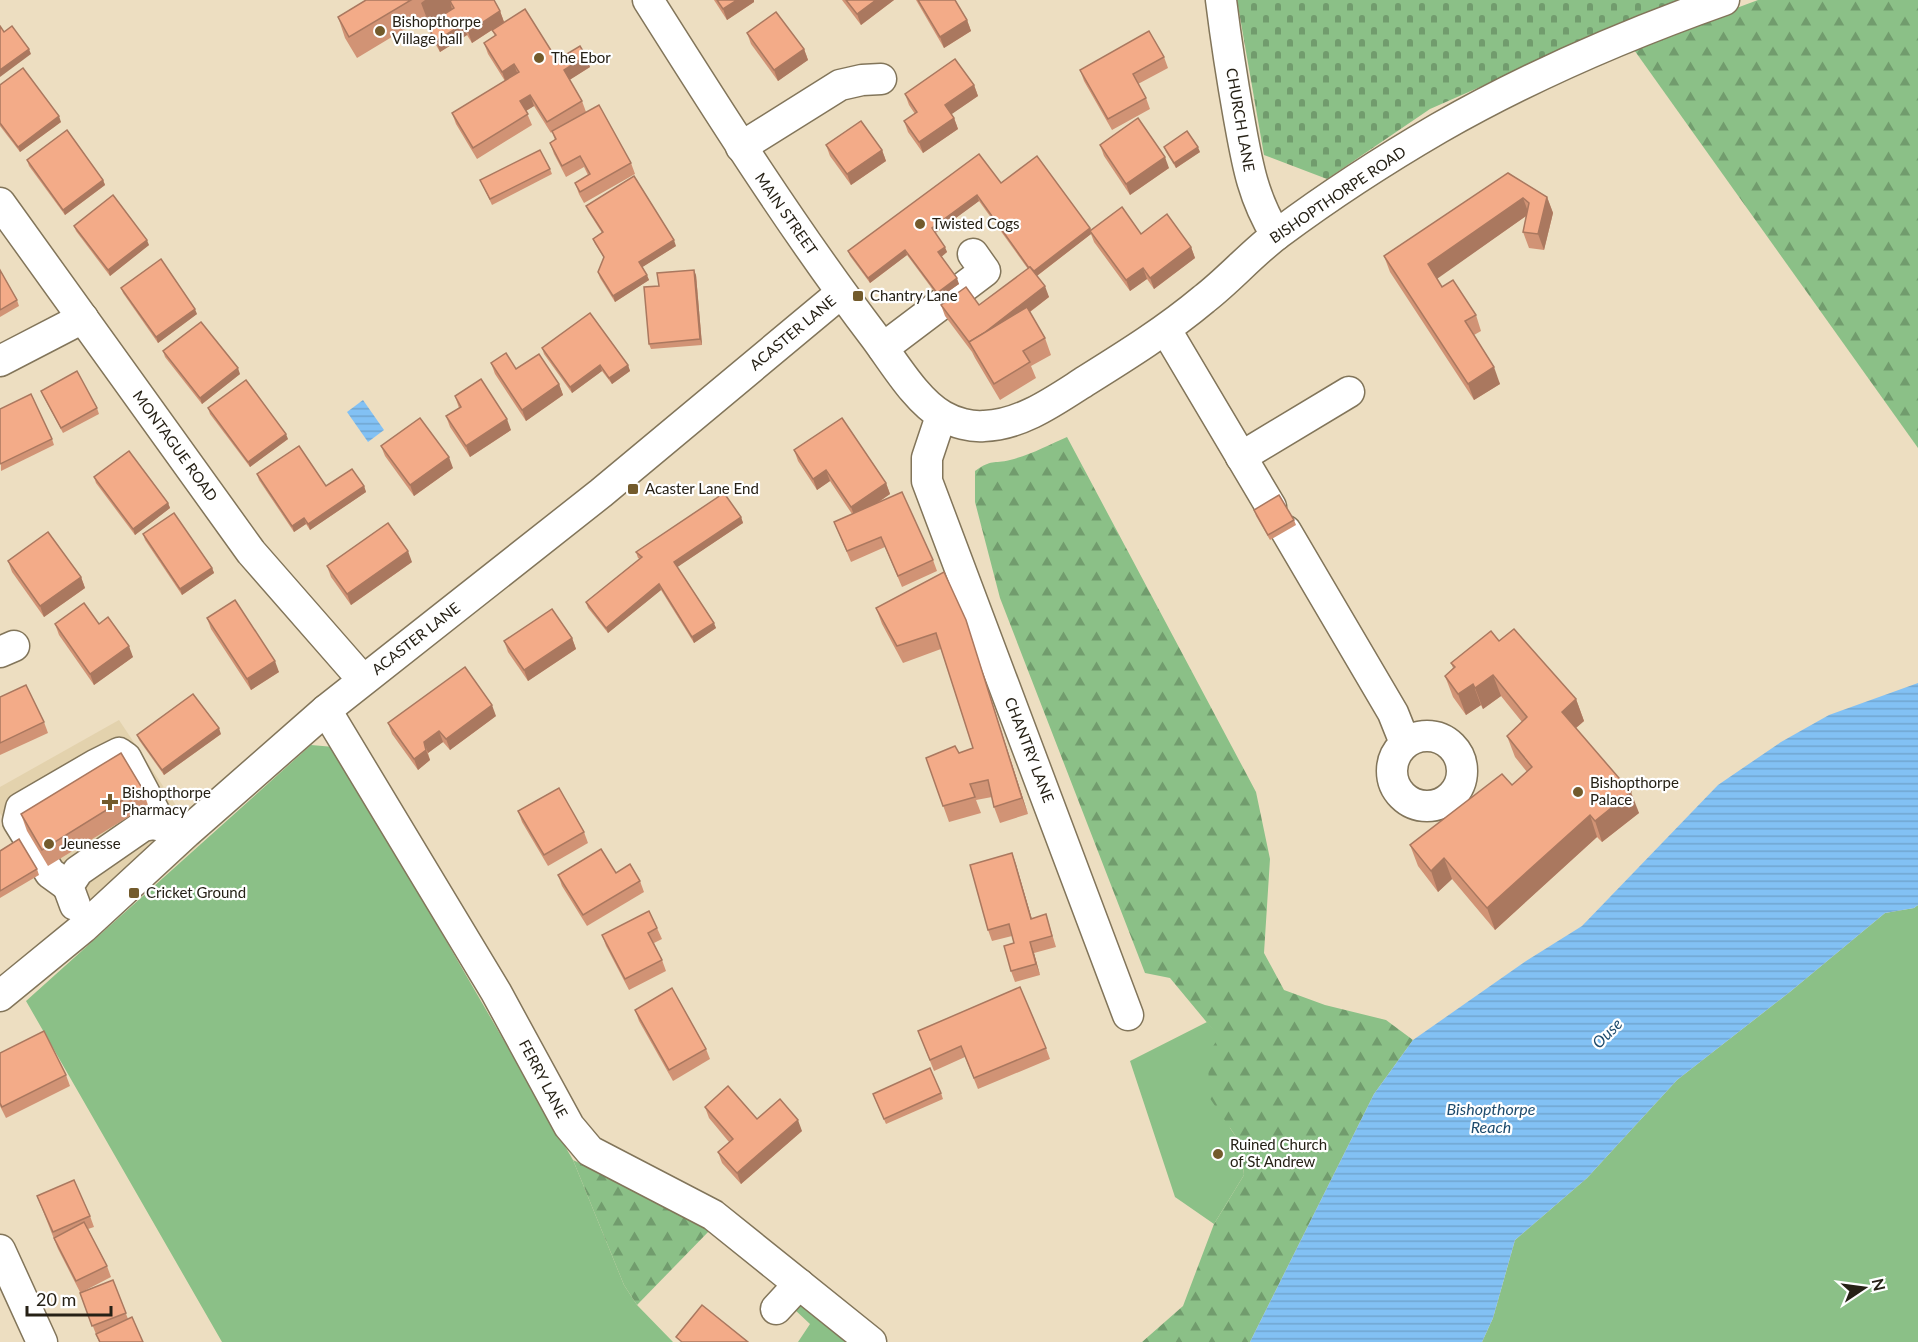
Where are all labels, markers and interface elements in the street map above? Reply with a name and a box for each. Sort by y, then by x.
place label: Bishopthorpe Village hall [392,12,481,47]
marker: Bishopthorpe Village hall [373,24,387,38]
place label: The Ebor [551,48,611,66]
marker: The Ebor [532,51,546,65]
street label: CHURCH LANE [1223,67,1259,173]
street label: BISHOPTHORPE ROAD [1266,142,1409,246]
street label: MAIN STREET [752,169,822,258]
place label: Twisted Cogs [932,214,1020,232]
marker: Twisted Cogs [913,217,927,231]
place label: Chantry Lane [870,286,958,304]
marker: Chantry Lane [851,289,865,303]
street label: ACASTER LANE [746,291,839,373]
street label: MONTAGUE ROAD [130,387,222,504]
place label: Acaster Lane End [645,479,759,497]
marker: Acaster Lane End [626,482,640,496]
street label: ACASTER LANE [368,598,463,678]
street label: CHANTRY LANE [1002,694,1058,805]
place label: Bishopthorpe Palace [1590,773,1679,808]
place label: Bishopthorpe Pharmacy [122,783,211,818]
marker: Bishopthorpe Palace [1571,785,1585,799]
marker: Bishopthorpe Pharmacy [103,795,117,809]
place label: Jeunesse [61,834,121,852]
marker: Jeunesse [42,837,56,851]
place label: Cricket Ground [146,883,246,901]
marker: Cricket Ground [127,886,141,900]
water label: Ouse [1588,1014,1626,1052]
street label: FERRY LANE [516,1036,572,1121]
water label: Bishopthorpe Reach [1447,1099,1536,1136]
place label: Ruined Church of St Andrew [1230,1135,1327,1170]
marker: Ruined Church of St Andrew [1211,1147,1225,1161]
north arrow [1834,1258,1894,1318]
text: N [1868,1276,1890,1293]
scale bar [27,1279,111,1317]
text: 20 m [36,1288,76,1310]

